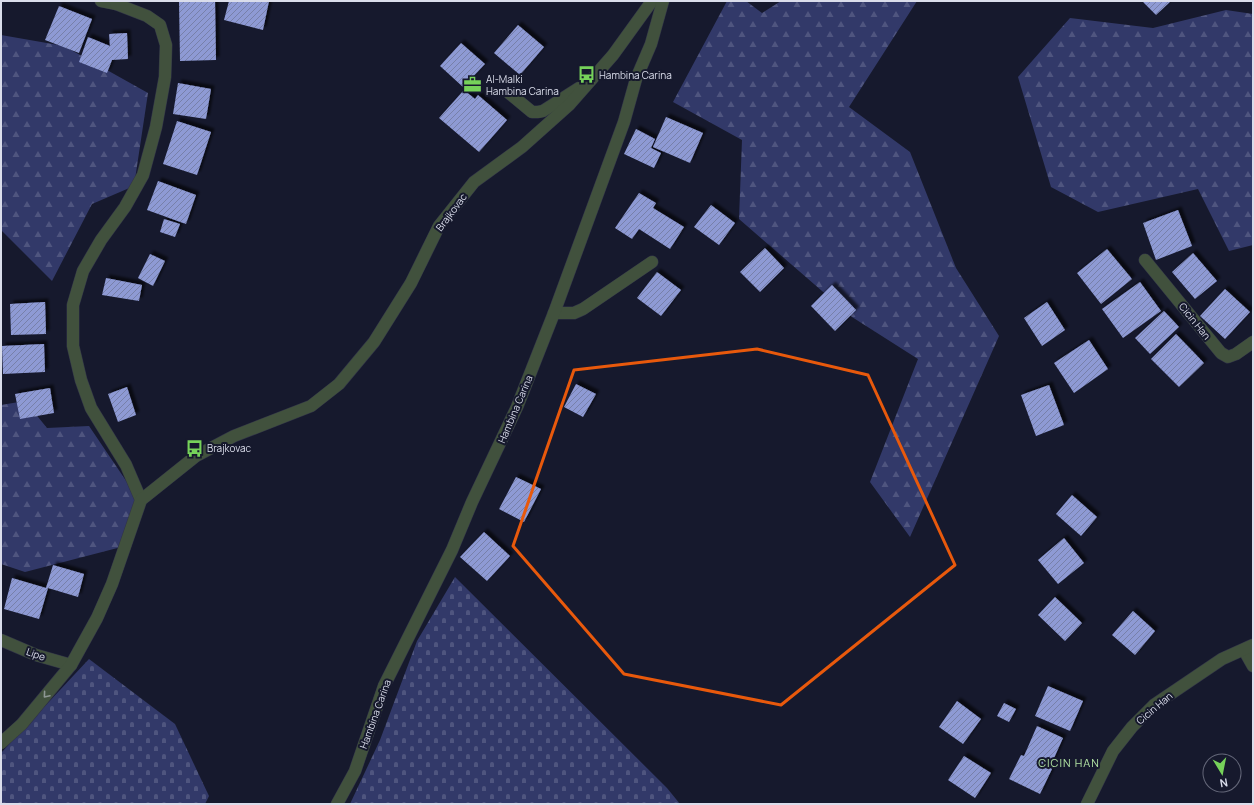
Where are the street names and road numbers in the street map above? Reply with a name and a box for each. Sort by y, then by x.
street label: Brajkovac [432,190,470,234]
street label: Cicin Han [1176,300,1214,342]
street label: Hambina Carina [494,373,536,445]
street label: Lipe [25,644,48,664]
street label: Hambina Carina [356,677,394,751]
street label: Cicin Han [1133,689,1175,727]

